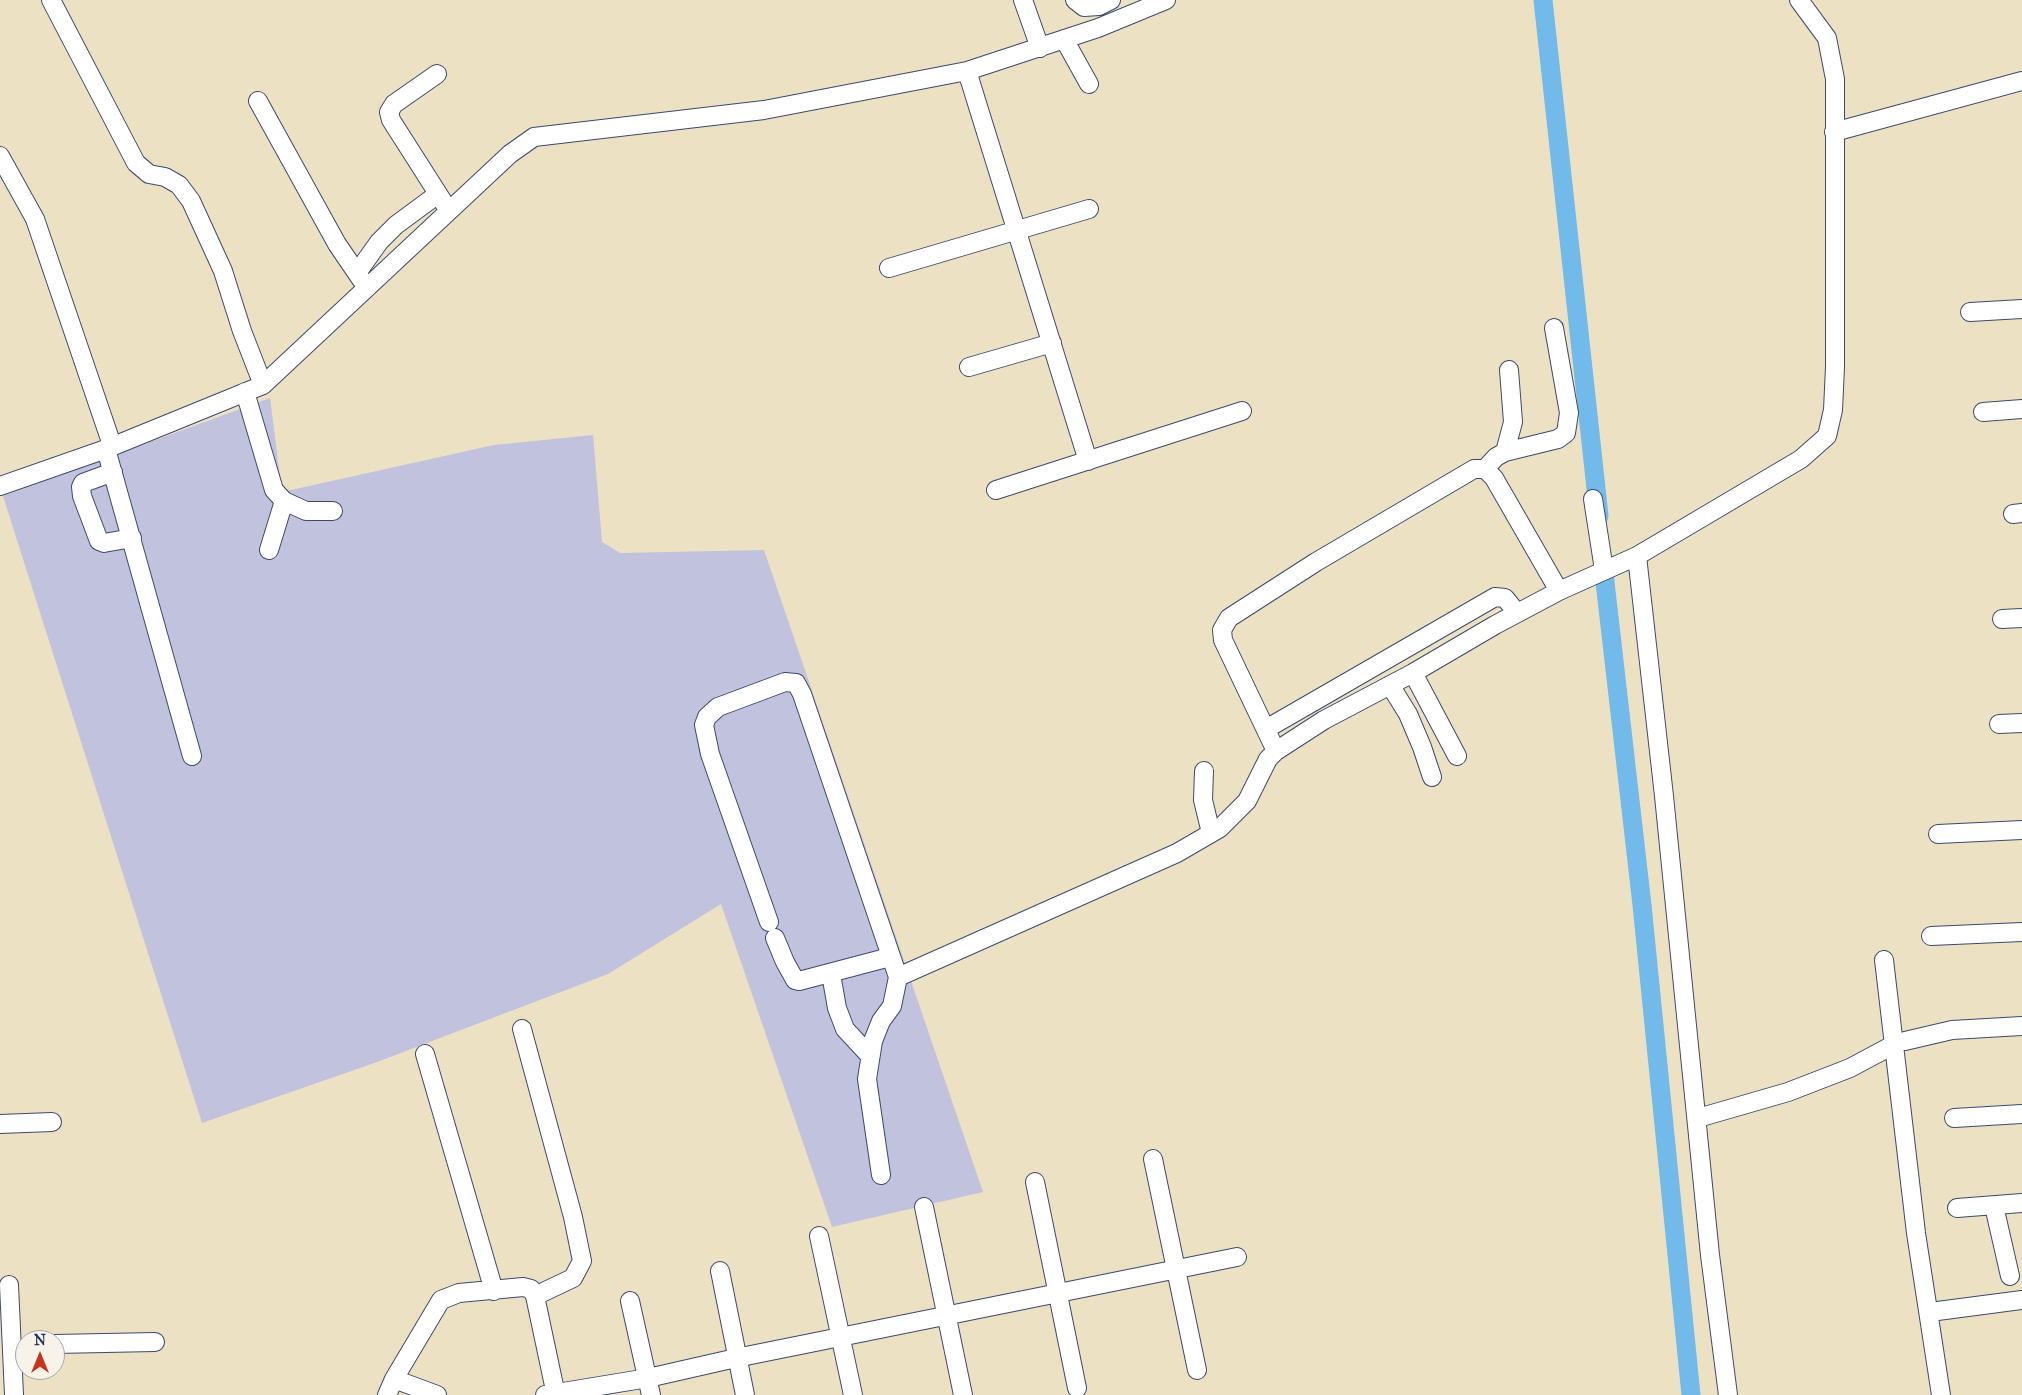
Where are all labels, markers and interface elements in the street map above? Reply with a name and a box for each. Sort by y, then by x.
north arrow [15,1330,65,1380]
text: N [34,1332,46,1349]

